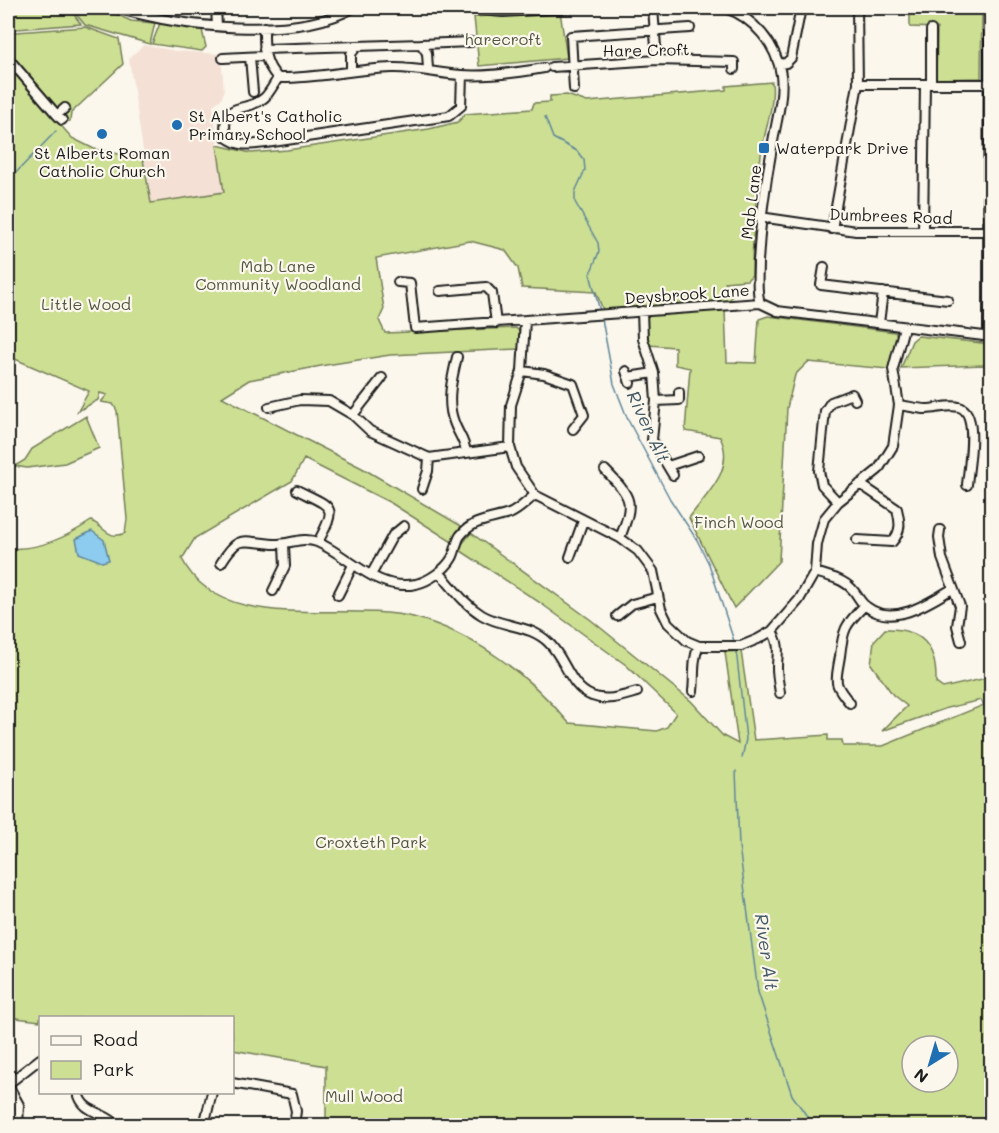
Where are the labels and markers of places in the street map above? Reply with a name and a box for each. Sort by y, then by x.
place label: St Albert's Catholic Primary School [189,105,342,144]
marker: St Albert's Catholic Primary School [170,118,184,132]
marker: St Alberts Roman Catholic Church [95,127,109,141]
place label: Waterpark Drive [776,137,909,158]
marker: Waterpark Drive [757,141,771,155]
place label: St Alberts Roman Catholic Church [34,142,170,181]

